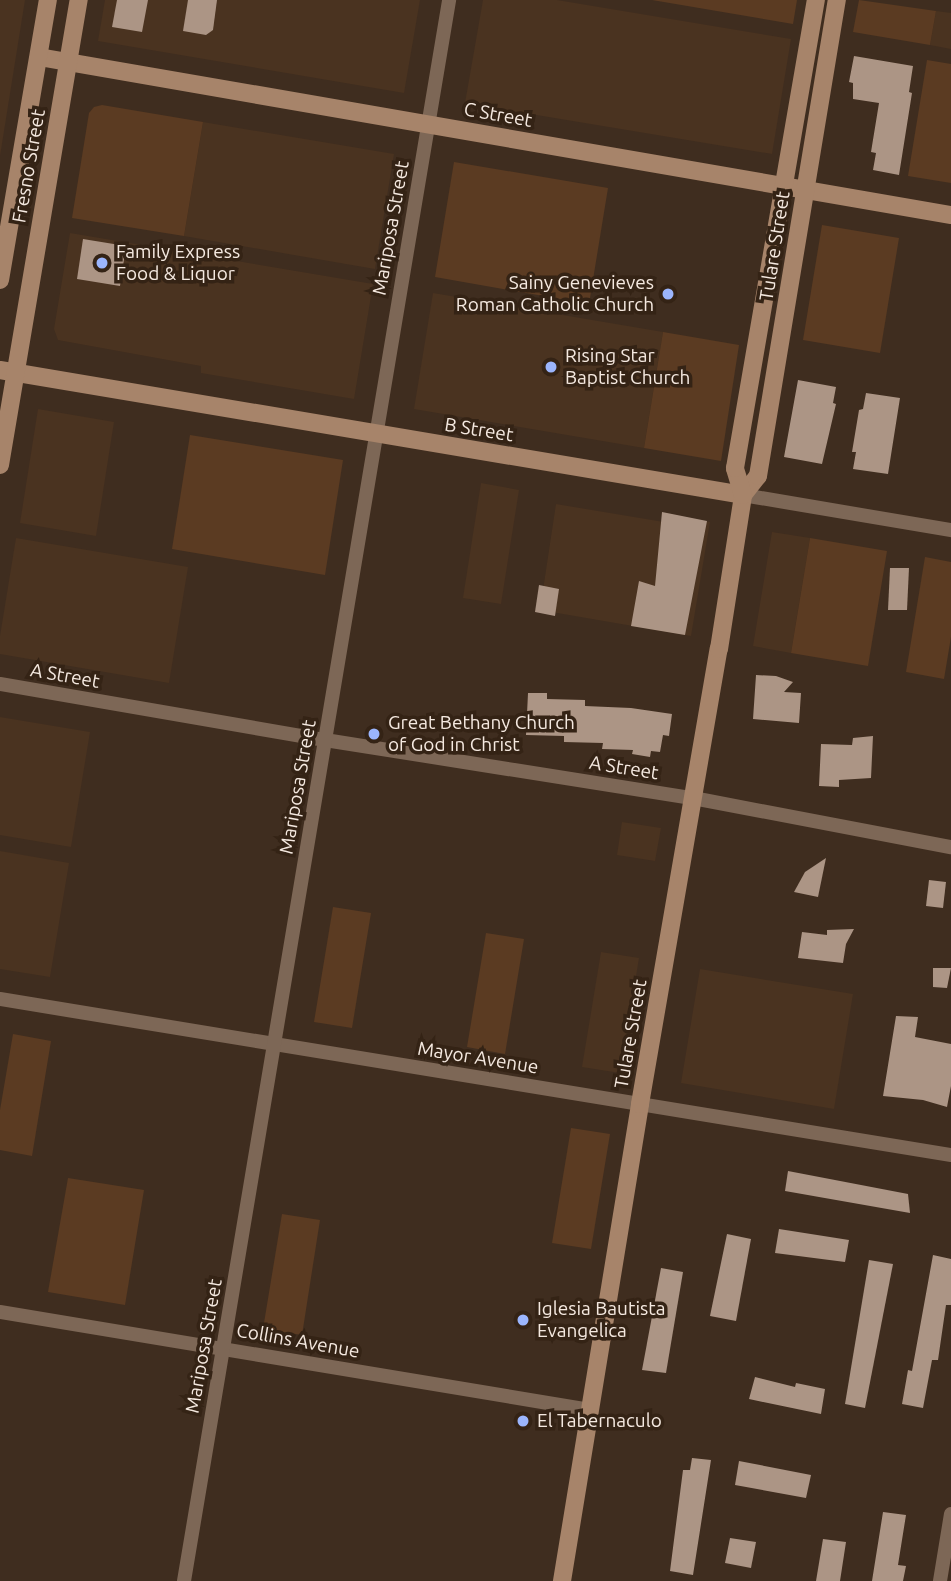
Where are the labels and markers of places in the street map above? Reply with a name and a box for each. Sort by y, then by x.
place label: Family Express Food & Liquor [116,241,240,285]
marker: Family Express Food & Liquor [94,255,110,271]
place label: Sainy Genevieves Roman Catholic Church [456,272,654,316]
marker: Sainy Genevieves Roman Catholic Church [660,286,676,302]
place label: Rising Star Baptist Church [565,345,690,389]
marker: Rising Star Baptist Church [543,359,559,375]
place label: Great Bethany Church of God in Christ [388,712,575,756]
marker: Great Bethany Church of God in Christ [366,726,382,742]
place label: Iglesia Bautista Evangelica [537,1298,665,1342]
marker: Iglesia Bautista Evangelica [515,1312,531,1328]
place label: El Tabernaculo [537,1410,662,1432]
marker: El Tabernaculo [515,1413,531,1429]

